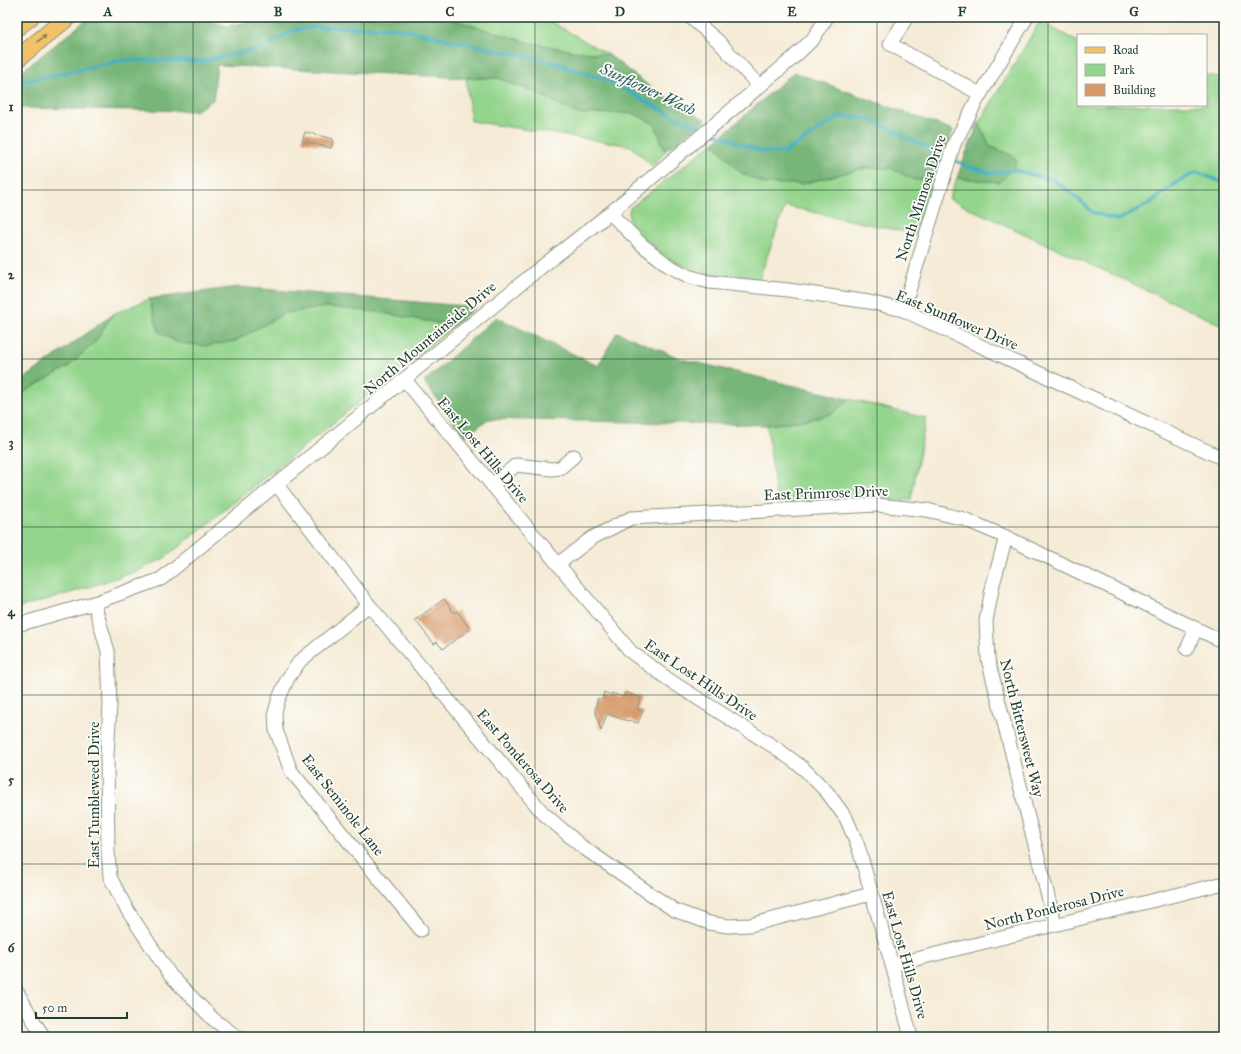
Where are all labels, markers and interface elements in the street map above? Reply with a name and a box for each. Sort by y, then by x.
text: A [103,4,113,20]
text: B [274,4,283,20]
text: C [446,4,455,20]
text: D [615,4,625,20]
text: E [787,4,797,20]
text: F [958,4,967,20]
text: G [1129,4,1139,20]
one-way arrow [37,33,48,42]
legend [1077,34,1207,106]
text: Road [1113,43,1139,57]
water label: Sunflower Wash [596,58,699,121]
text: Park [1113,63,1135,77]
text: Building [1113,83,1156,98]
text: 1 [8,99,14,115]
street label: North Mimosa Drive [892,132,950,264]
text: 2 [8,267,15,283]
street label: North Mountainside Drive [360,278,500,398]
street label: East Sunflower Drive [893,286,1021,354]
street label: East Lost Hills Drive [434,393,532,507]
text: 3 [8,435,14,451]
street label: East Primrose Drive [763,482,889,504]
text: 4 [7,604,15,620]
street label: East Lost Hills Drive [641,636,761,724]
street label: North Bittersweet Way [996,657,1048,800]
street label: East Ponderosa Drive [473,705,573,817]
street label: East Tumbleweed Drive [85,722,103,868]
street label: East Seminole Lane [298,751,388,859]
text: 5 [8,772,15,788]
street label: North Ponderosa Drive [982,882,1126,934]
street label: East Lost Hills Drive [878,889,932,1021]
text: 6 [8,940,16,956]
scale bar [36,994,127,1020]
text: 50 m [42,1001,67,1015]

